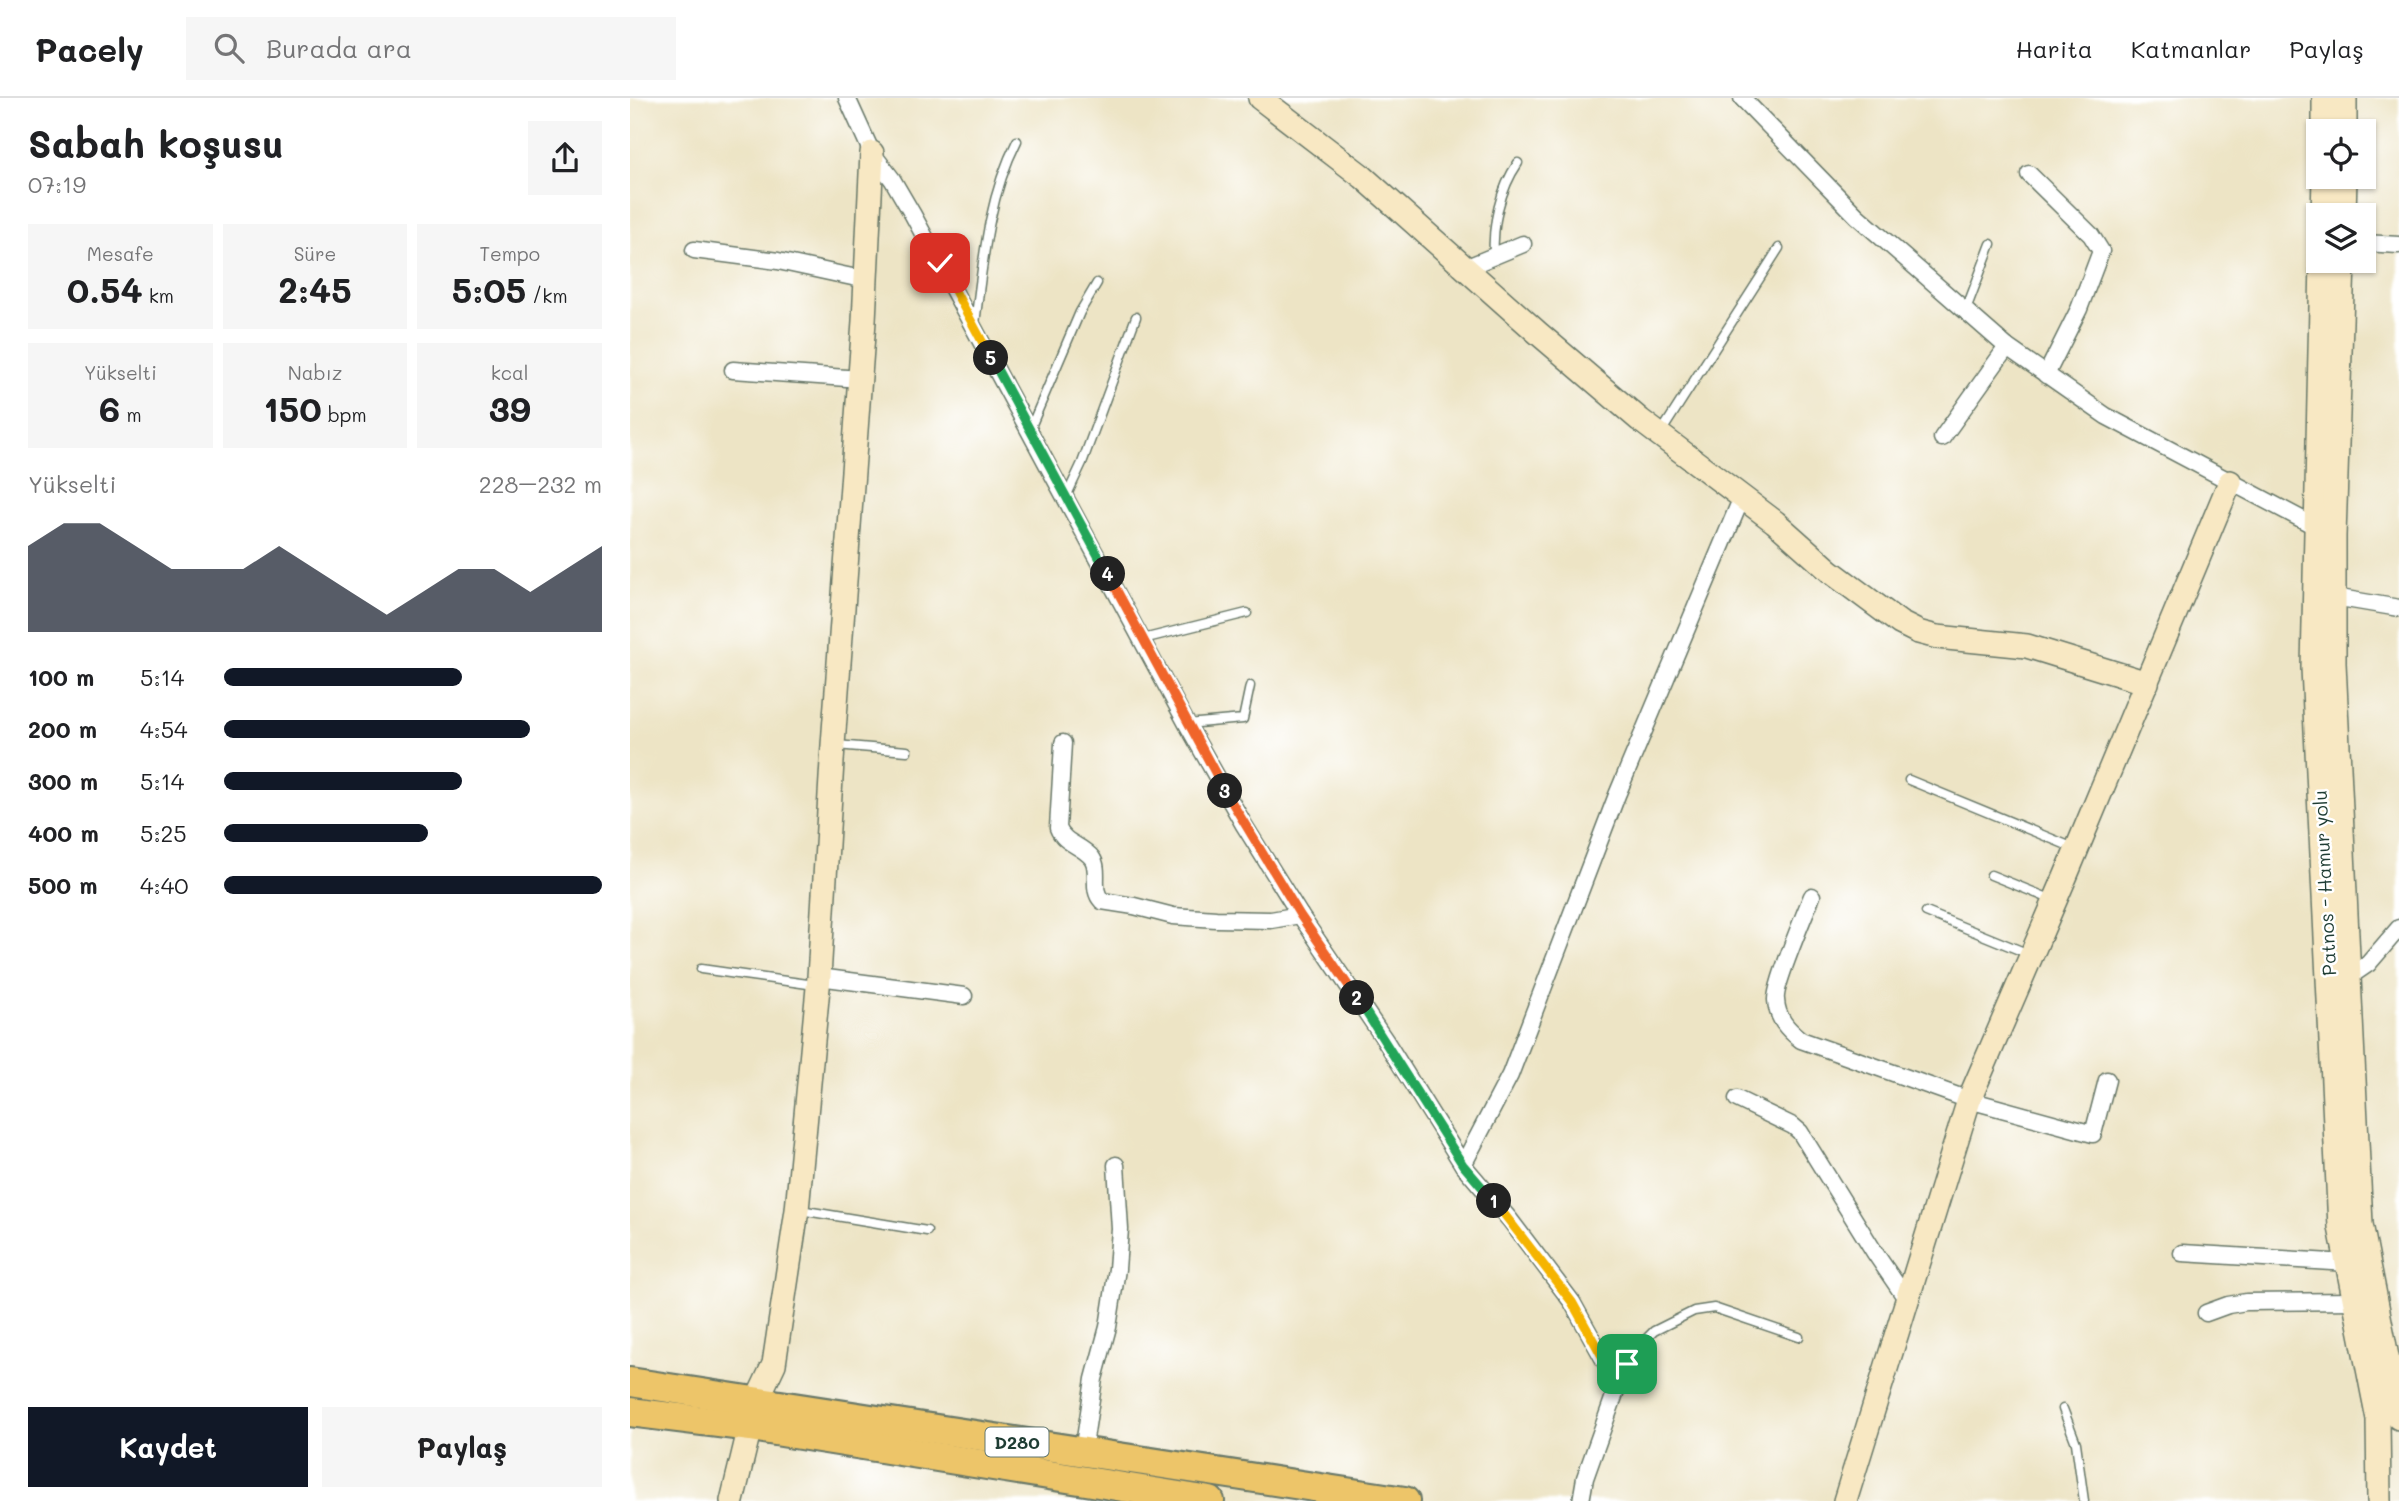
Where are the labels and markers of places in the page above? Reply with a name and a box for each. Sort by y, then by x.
pin [910,233,970,293]
pin: 5 [974,341,1008,376]
pin: 4 [1091,556,1126,592]
pin: 3 [1208,774,1242,808]
pin: 2 [1340,981,1374,1016]
pin: 1 [1476,1184,1512,1218]
pin [1597,1334,1657,1394]

